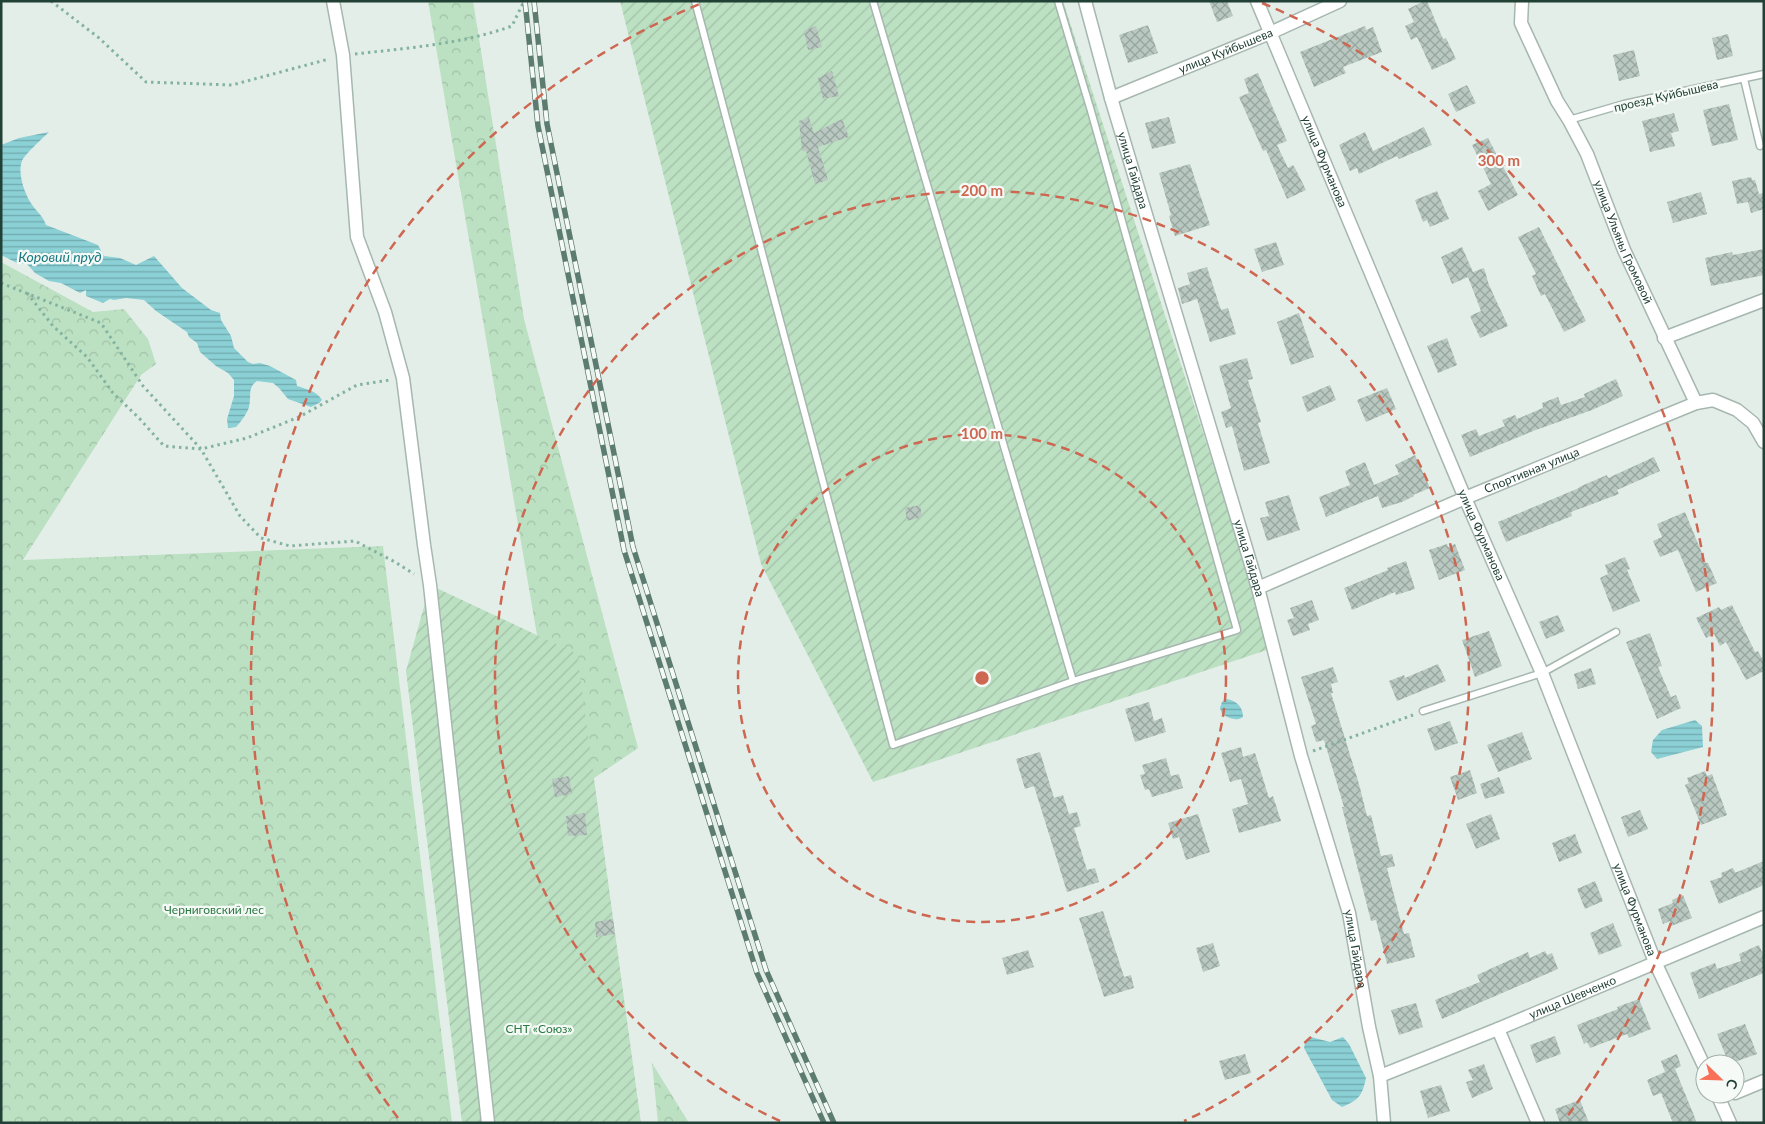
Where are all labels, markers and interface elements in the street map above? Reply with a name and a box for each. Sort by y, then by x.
street label: улица Куйбышева [1176,25,1275,77]
street label: проезд Куйбышева [1612,76,1720,115]
street label: улица Фурманова [1299,113,1351,210]
street label: улица Гайдара [1115,130,1152,211]
text: 300 m [1478,151,1520,169]
street label: улица Ульяны Громовой [1591,178,1656,306]
text: 200 m [961,181,1003,199]
water label: Коровий пруд [18,248,102,265]
text: 100 m [961,424,1003,442]
street label: Спортивная улица [1482,444,1582,496]
street label: улица Фурманова [1455,487,1508,583]
street label: улица Гайдара [1231,518,1268,598]
centre of rings [973,669,991,687]
street label: улица Фурманова [1610,861,1660,958]
park label: Черниговский лес [164,902,264,917]
street label: улица Гайдара [1341,907,1370,989]
street label: улица Шевченко [1527,972,1618,1022]
park label: СНТ «Союз» [506,1021,573,1036]
north arrow [1695,1054,1745,1104]
text: С [1723,1077,1742,1093]

